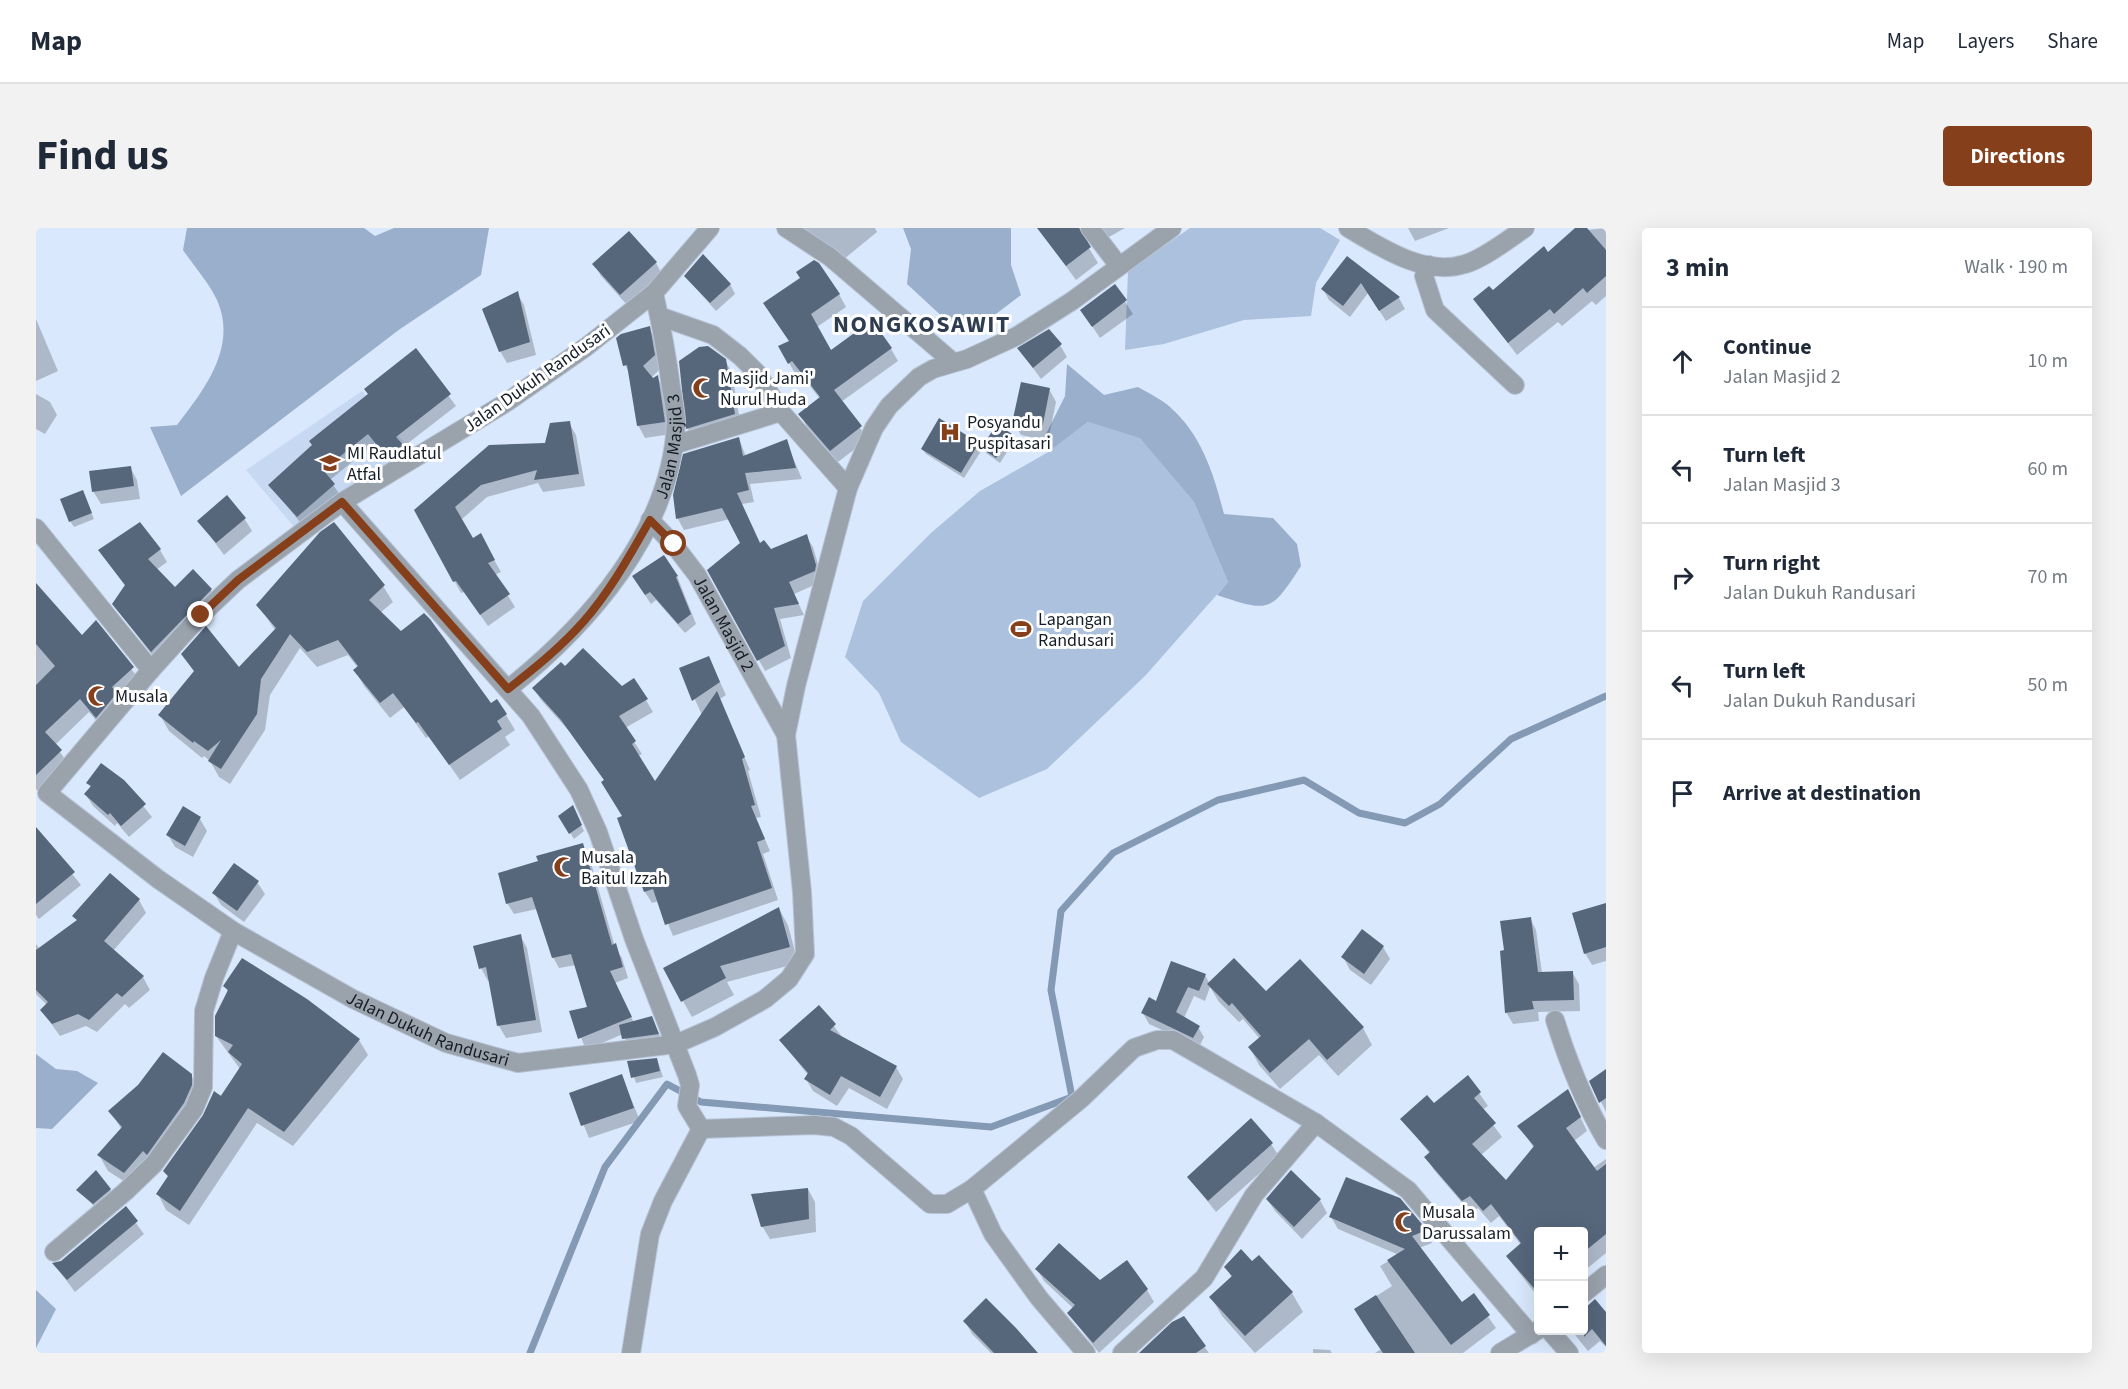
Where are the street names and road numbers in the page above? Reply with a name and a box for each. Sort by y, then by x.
street label: Jalan Dukuh Randusari [459,318,616,438]
street label: Jalan Masjid 3 [649,392,689,502]
street label: Jalan Masjid 2 [687,571,760,676]
street label: Jalan Dukuh Randusari [342,986,512,1073]

